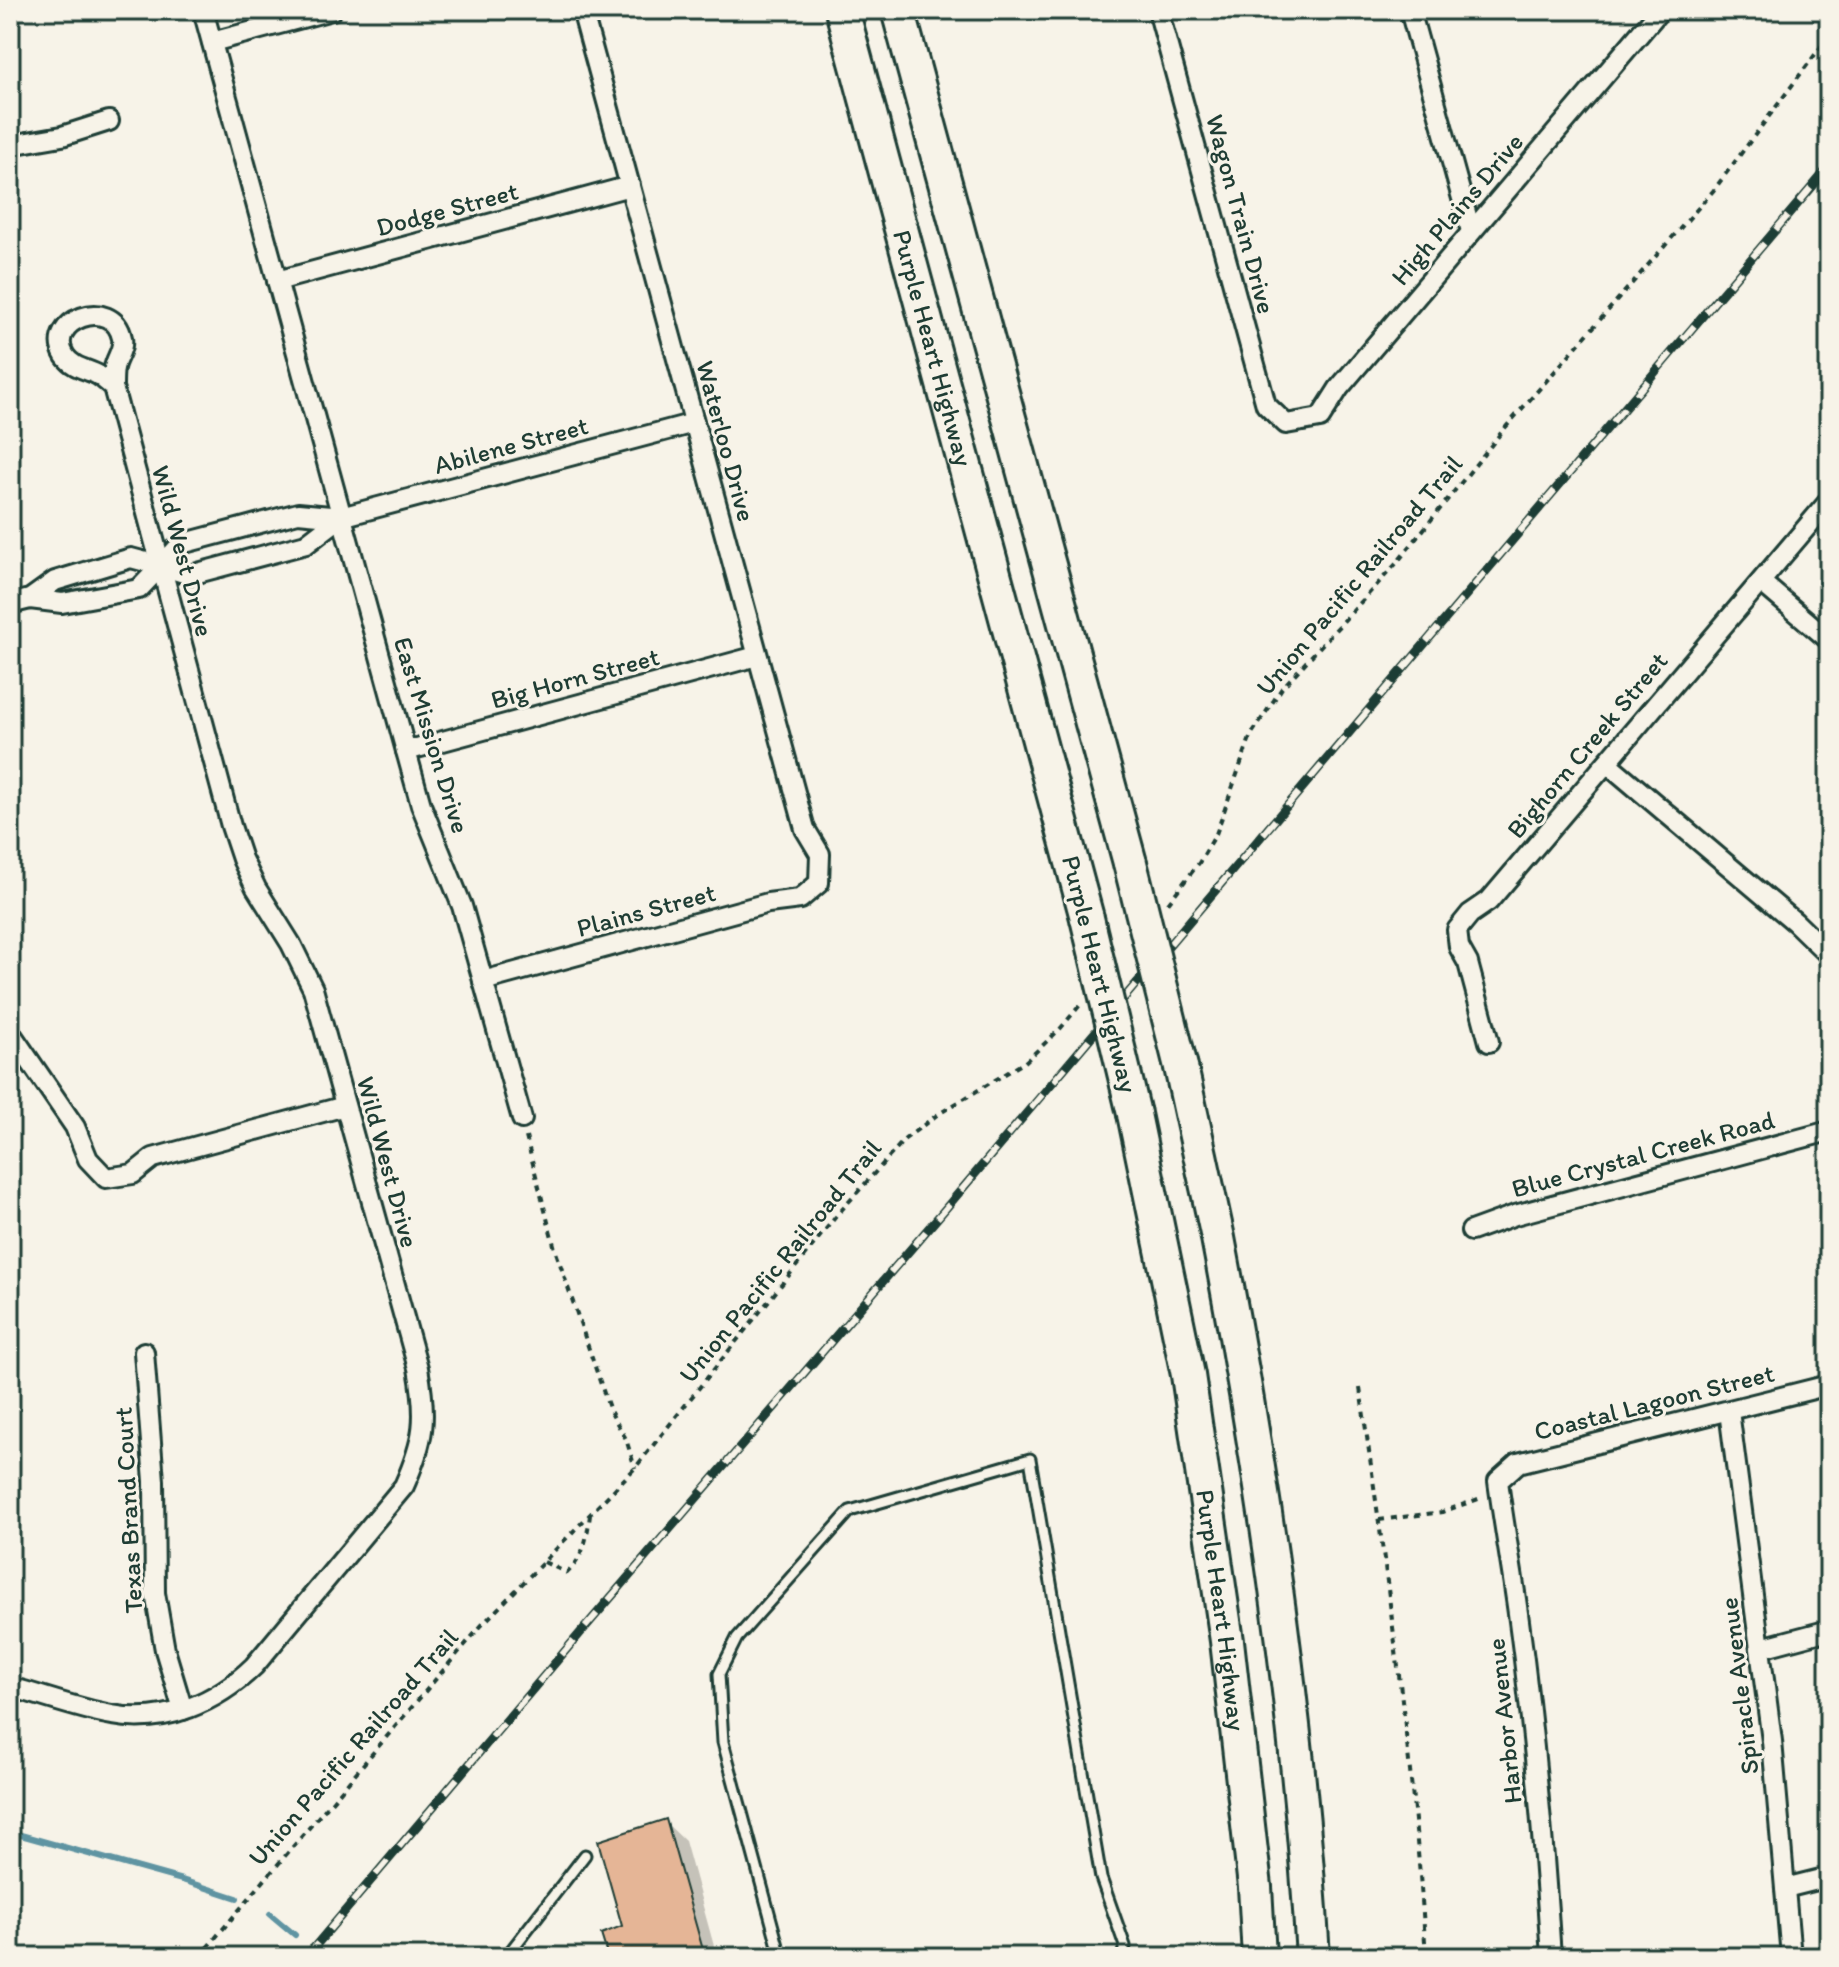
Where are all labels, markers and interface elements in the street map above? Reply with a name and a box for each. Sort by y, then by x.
street label: Wagon Train Drive [1199,111,1283,317]
street label: High Plains Drive [1384,126,1530,292]
street label: Dodge Street [373,175,522,243]
street label: Purple Heart Highway [886,226,980,470]
street label: Waterloo Drive [689,357,763,525]
street label: Abilene Street [430,409,592,481]
street label: Union Pacific Railroad Trail [1249,448,1469,702]
street label: Wild West Drive [145,462,221,640]
street label: East Mission Drive [387,633,477,837]
street label: Big Horn Street [487,640,663,716]
street label: Bighorn Creek Street [1500,645,1675,845]
street label: Purple Heart Highway [1055,852,1145,1096]
street label: Plains Street [573,876,719,944]
street label: Wild West Drive [350,1073,426,1251]
street label: Blue Crystal Creek Road [1508,1104,1778,1204]
street label: Union Pacific Railroad Trail [672,1133,888,1389]
street label: Coastal Lagoon Street [1531,1357,1778,1447]
street label: Texas Brand Court [107,1406,149,1614]
street label: Purple Heart Highway [1189,1487,1253,1733]
street label: Spiracle Avenue [1712,1596,1766,1776]
street label: Union Pacific Railroad Trail [241,1622,465,1872]
street label: Harbor Avenue [1479,1637,1529,1805]

